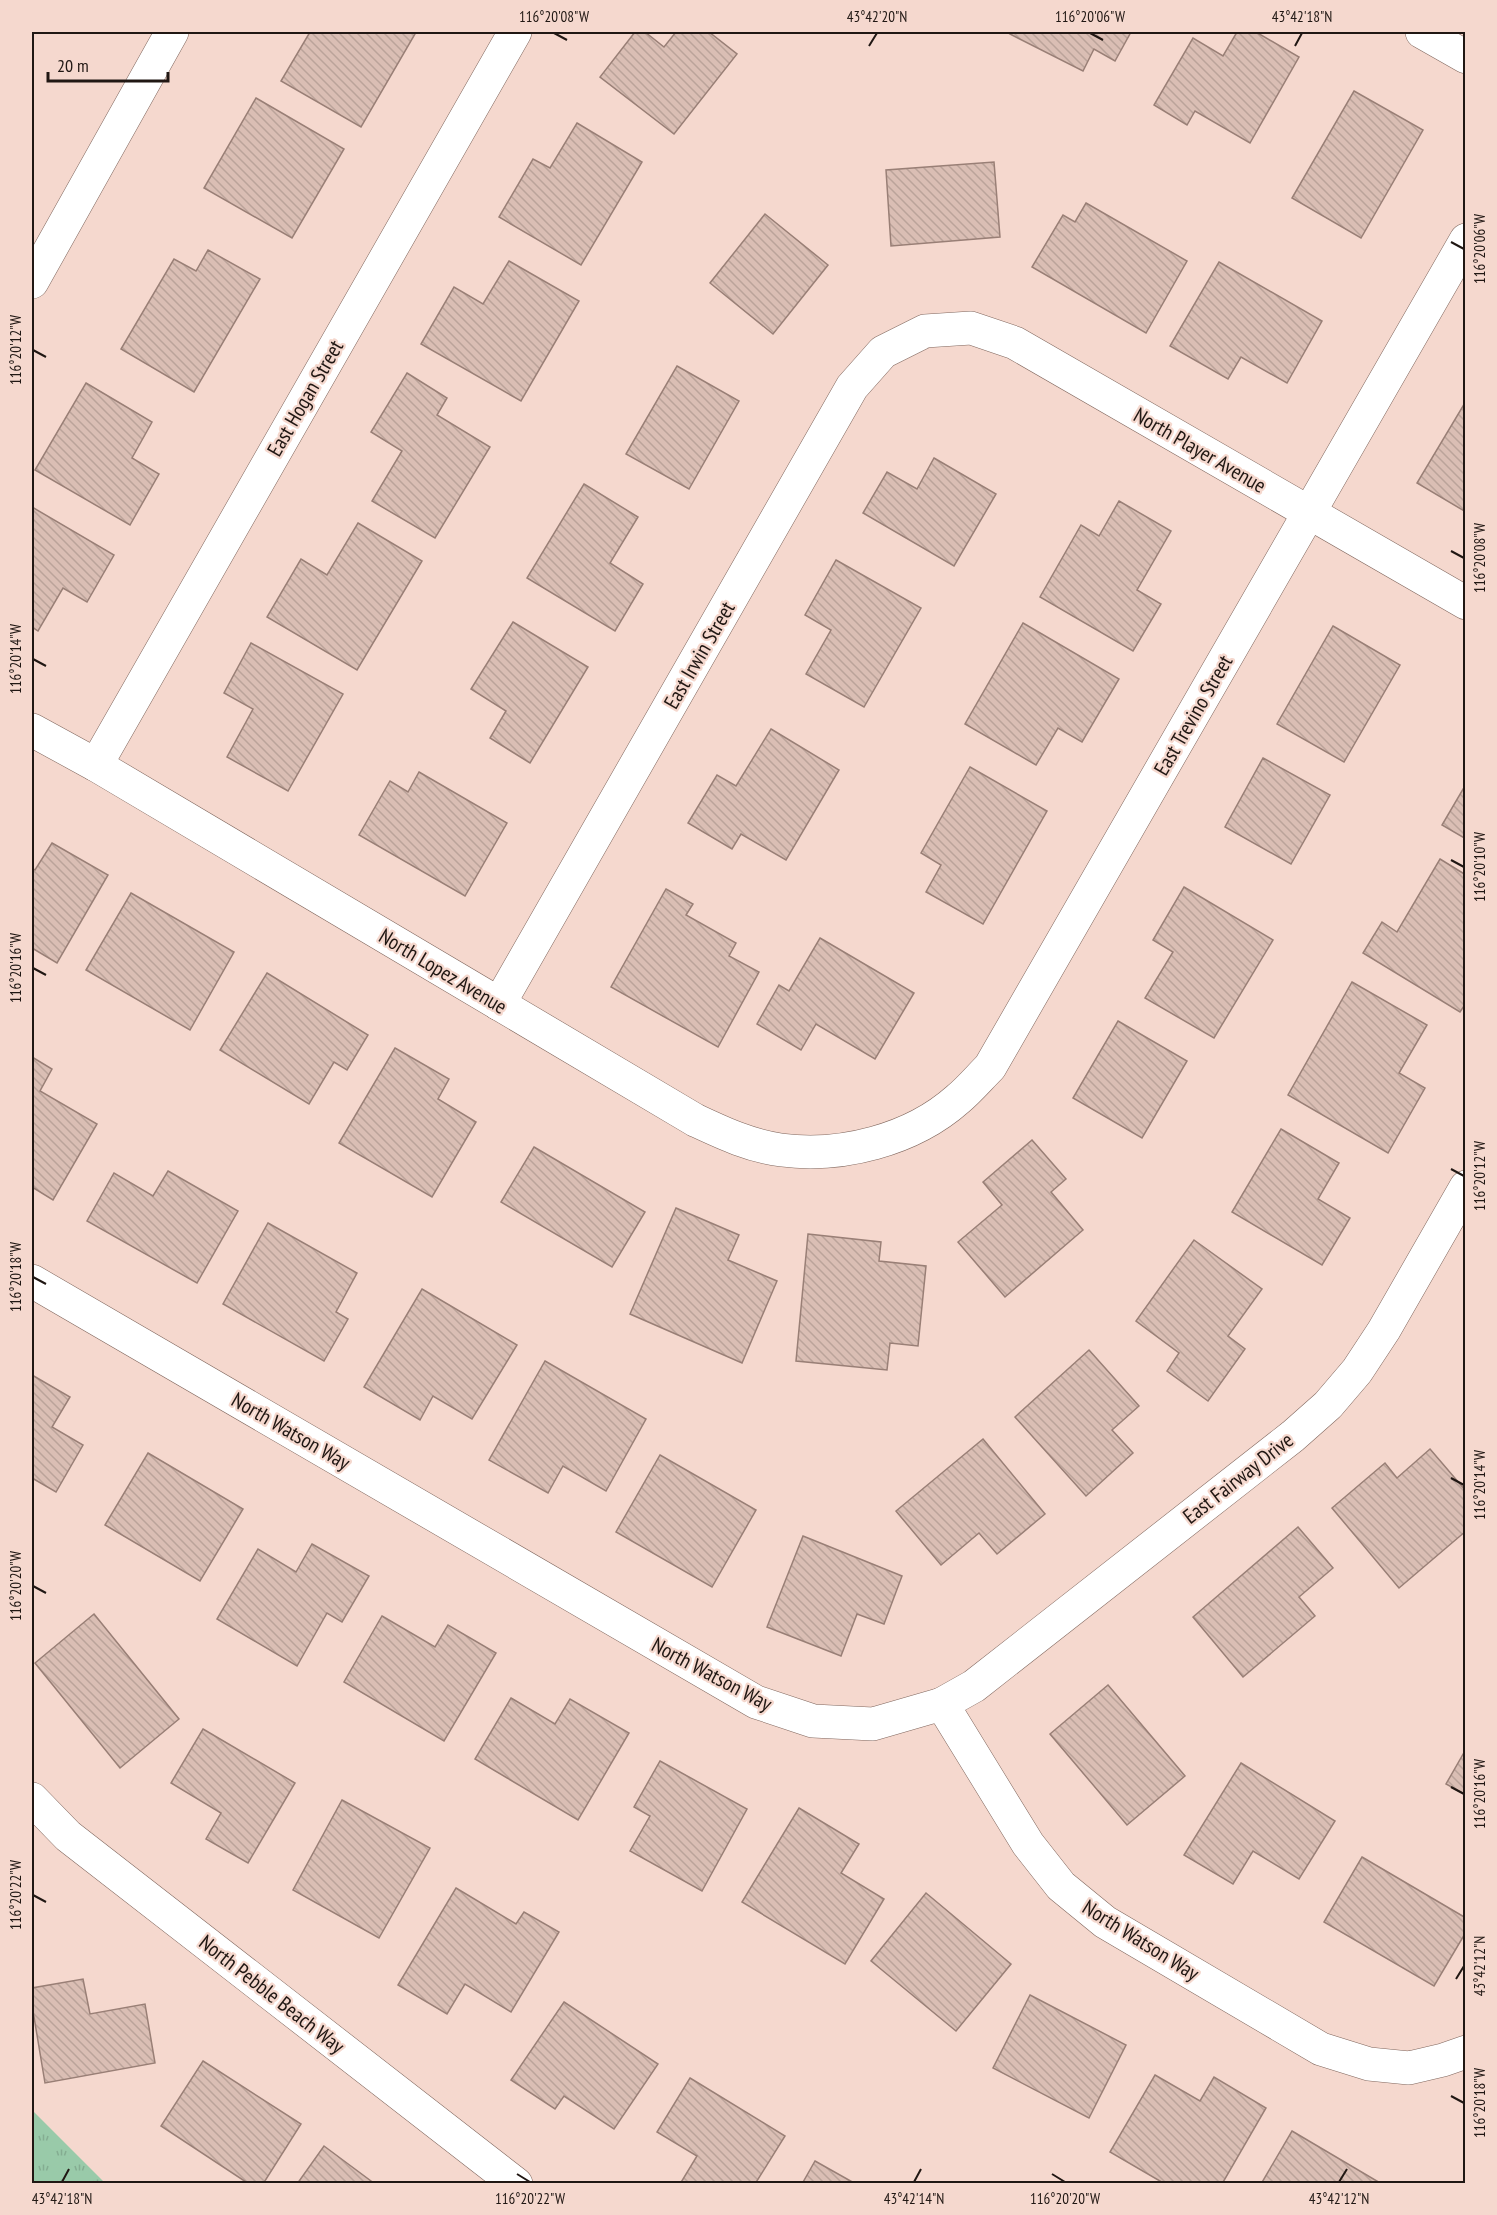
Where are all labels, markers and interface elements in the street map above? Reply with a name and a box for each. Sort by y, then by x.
text: 116°20'08"W [519,7,589,26]
text: 43°42'20"N [847,7,907,26]
text: 116°20'06"W [1055,7,1125,26]
text: 43°42'18"N [1272,7,1332,26]
scale bar [48,45,168,83]
text: 20 m [57,54,89,77]
text: 116°20'06"W [1470,214,1489,284]
text: 116°20'12"W [6,315,25,385]
street label: East Hogan Street [261,335,349,461]
street label: North Player Avenue [1129,401,1271,499]
text: 116°20'08"W [1470,523,1489,593]
street label: East Irwin Street [657,596,741,713]
text: 116°20'14"W [6,624,25,694]
street label: East Trevino Street [1148,650,1238,780]
text: 116°20'10"W [1470,832,1489,902]
street label: North Lopez Avenue [374,922,512,1020]
text: 116°20'16"W [6,933,25,1003]
text: 116°20'12"W [1470,1141,1489,1211]
text: 116°20'18"W [6,1242,25,1312]
street label: North Watson Way [227,1386,355,1476]
street label: East Fairway Drive [1177,1426,1299,1530]
text: 116°20'14"W [1470,1450,1489,1520]
text: 116°20'20"W [6,1551,25,1621]
street label: North Watson Way [647,1631,777,1717]
text: 116°20'16"W [1470,1759,1489,1829]
text: 116°20'22"W [6,1860,25,1930]
street label: North Watson Way [1078,1893,1204,1987]
street label: North Pebble Beach Way [194,1929,350,2059]
text: 43°42'12"N [1470,1936,1489,1996]
text: 116°20'18"W [1470,2068,1489,2138]
text: 43°42'18"N [32,2189,92,2208]
text: 116°20'22"W [495,2189,565,2208]
text: 43°42'14"N [884,2189,944,2208]
text: 116°20'20"W [1030,2189,1100,2208]
text: 43°42'12"N [1309,2189,1369,2208]

